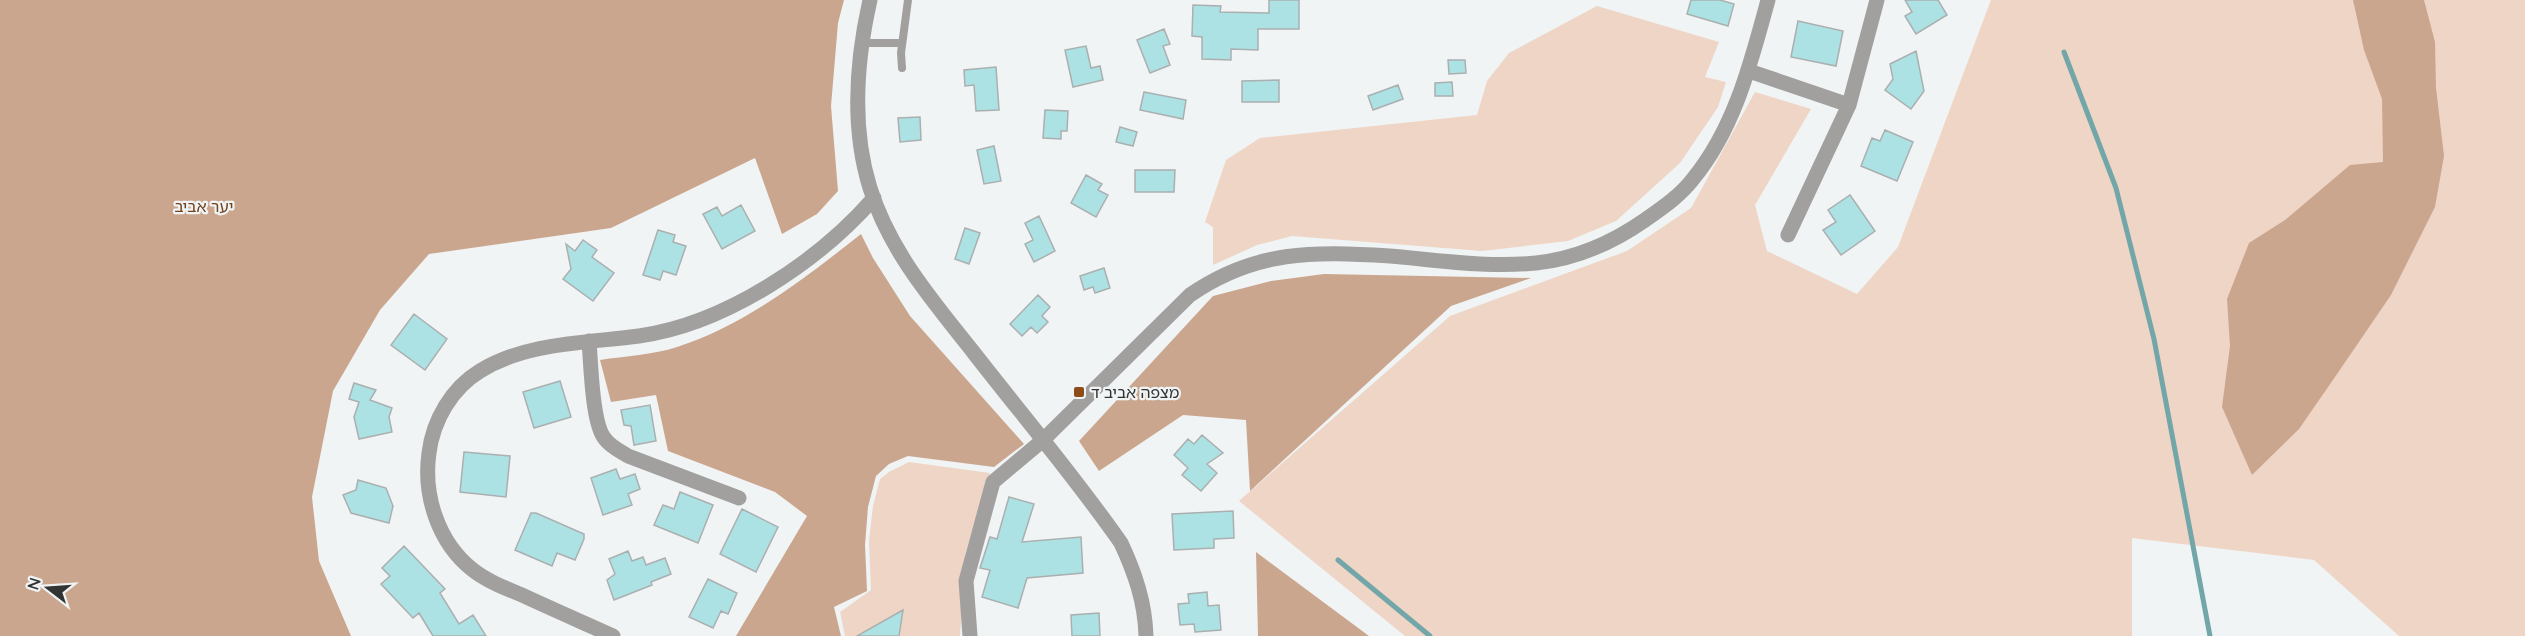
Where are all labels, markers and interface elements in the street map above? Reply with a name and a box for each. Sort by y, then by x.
park label: יער אביב [174,196,234,216]
place label: מצפה אביב ד [1091,382,1179,402]
marker: מצפה אביב ד [1072,385,1086,399]
north arrow [18,558,78,618]
text: N [22,575,45,592]

